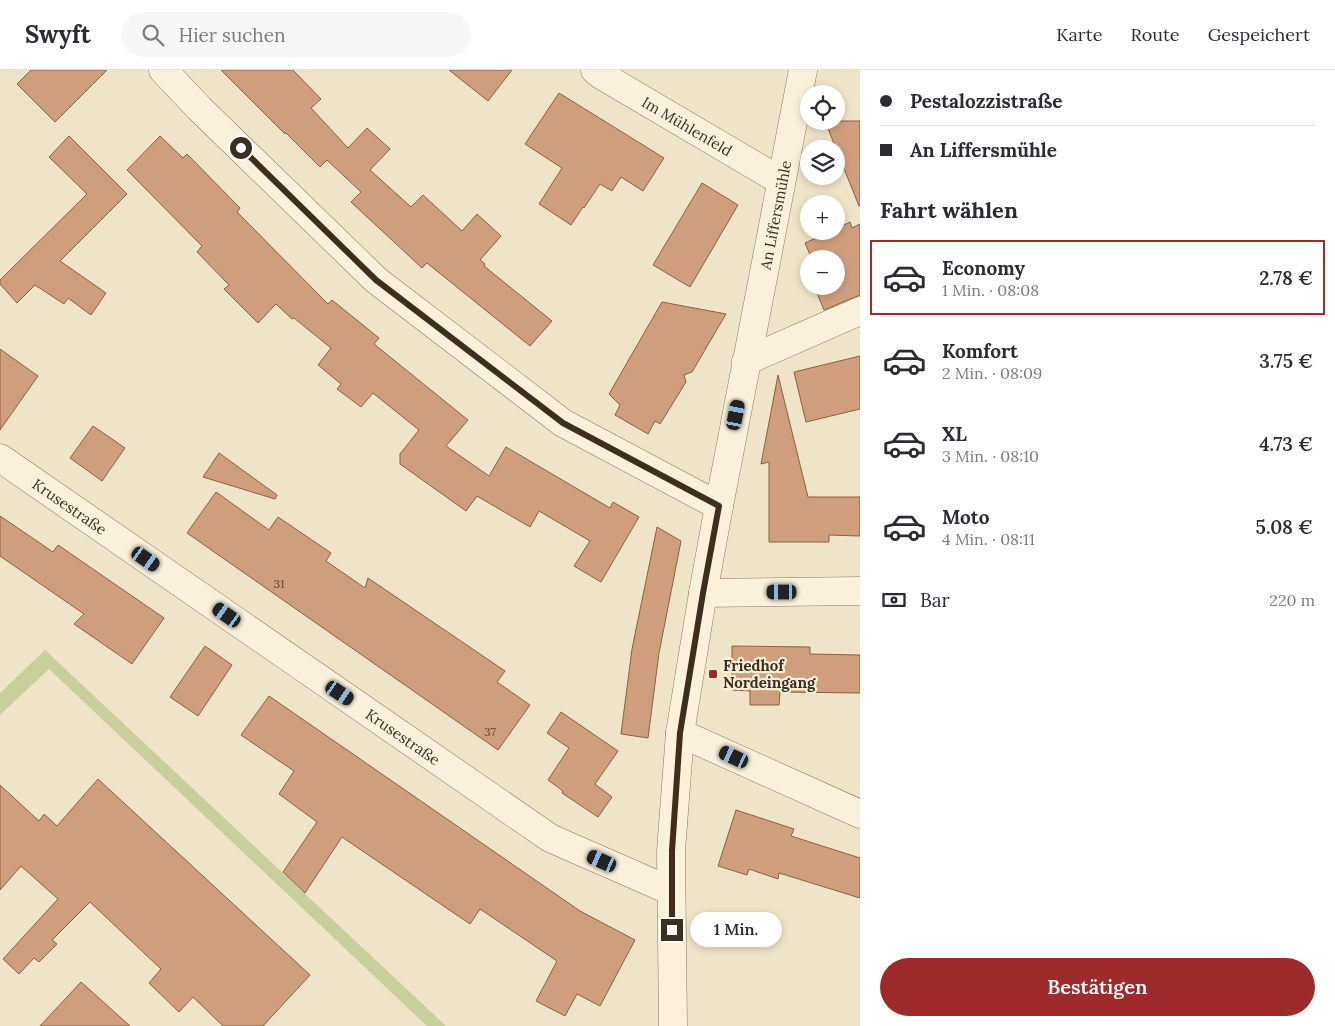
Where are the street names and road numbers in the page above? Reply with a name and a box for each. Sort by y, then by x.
street label: Im Mühlenfeld [639,92,736,160]
street label: An Liffersmühle [755,159,795,272]
street label: Krusestraße [29,474,111,539]
street label: Krusestraße [362,704,444,769]

